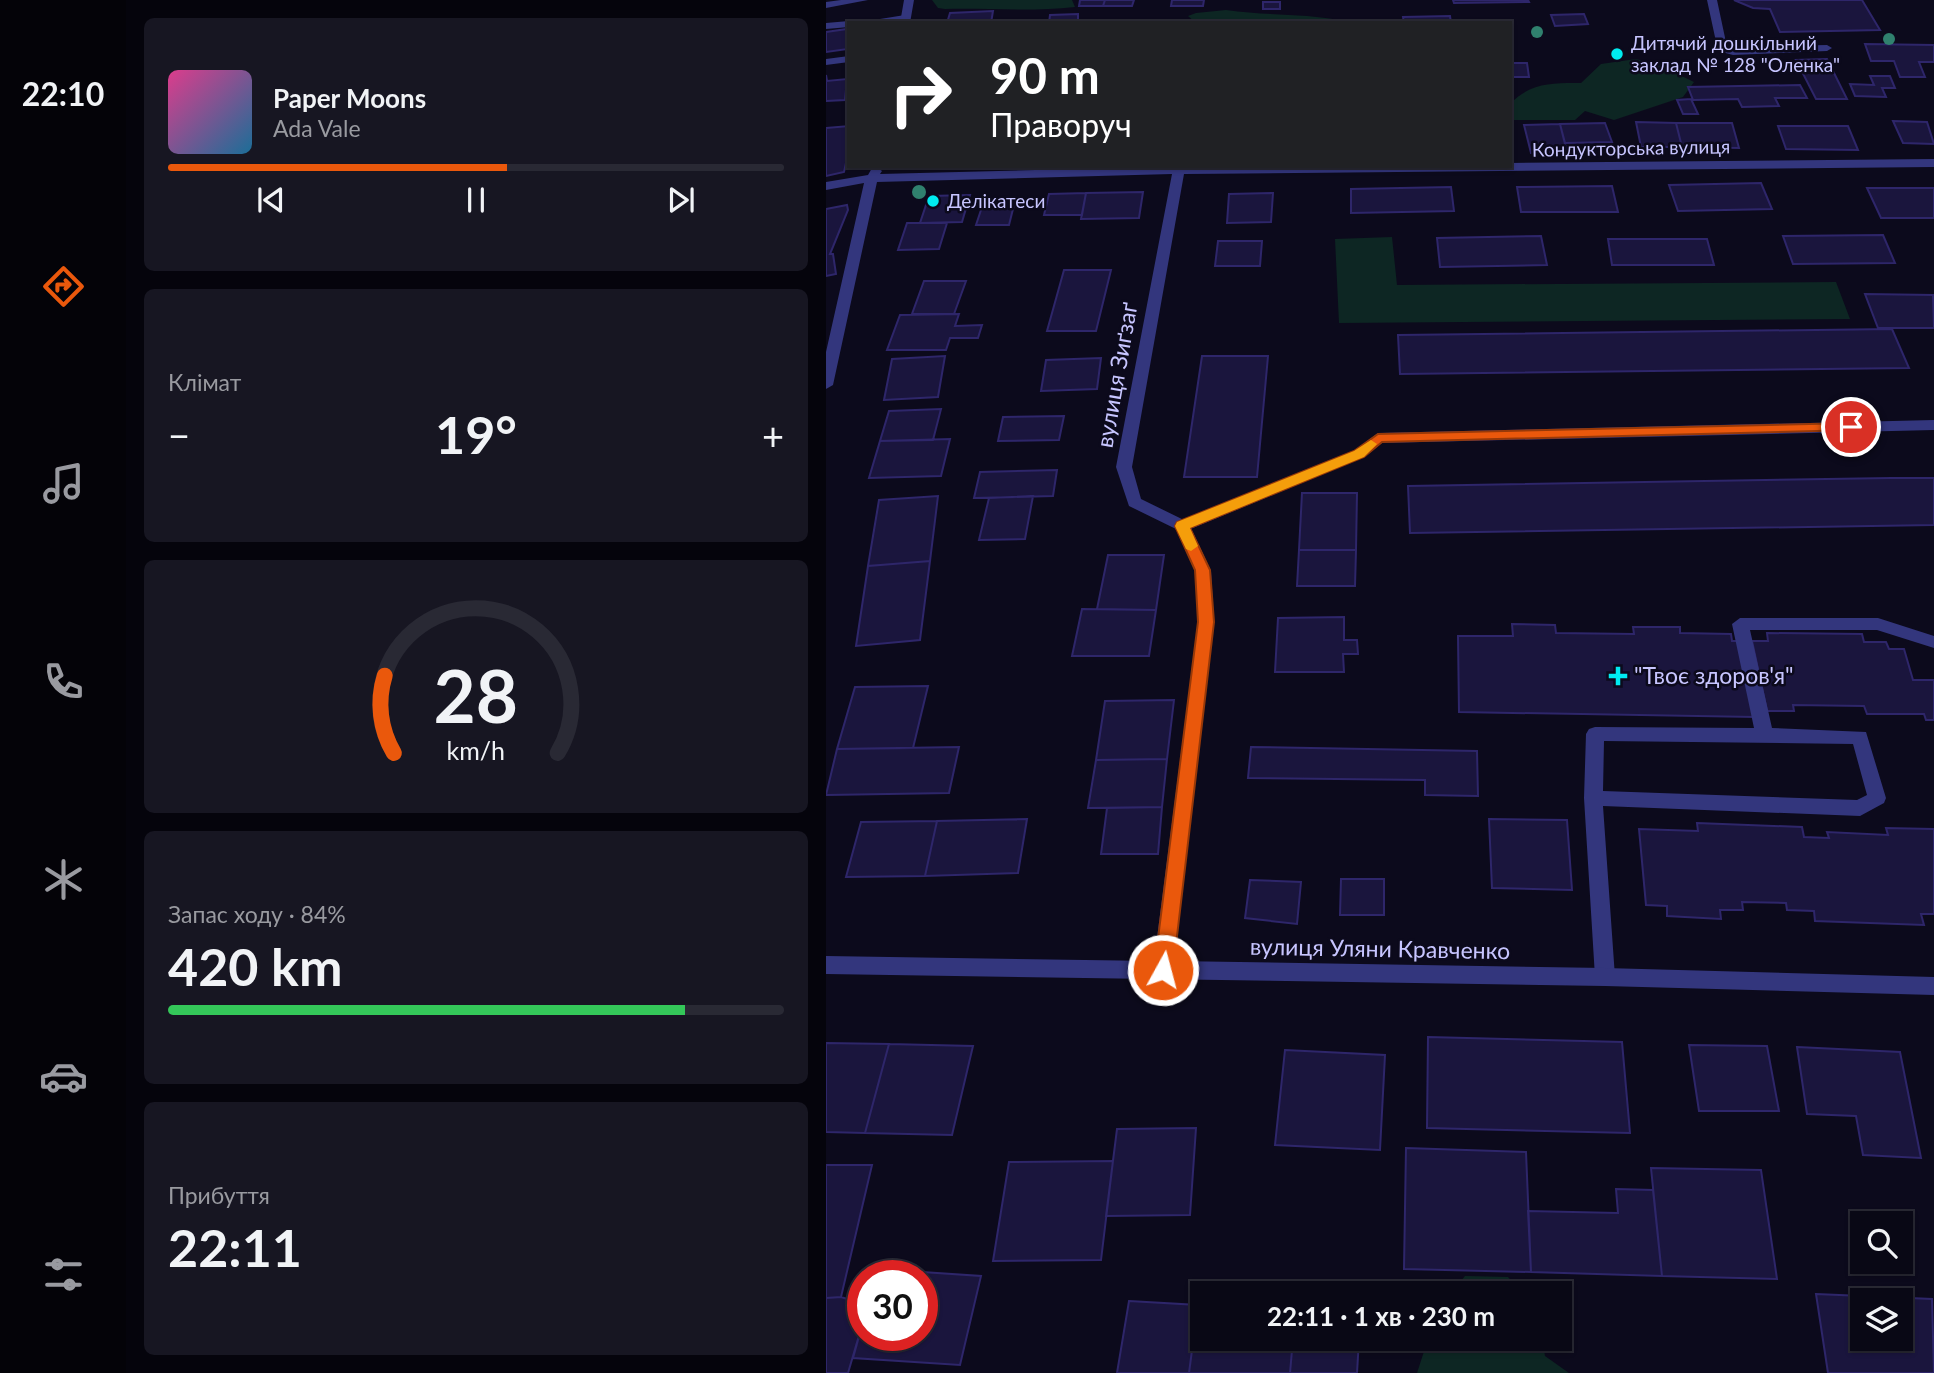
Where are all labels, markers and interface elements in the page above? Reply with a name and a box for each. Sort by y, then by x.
place label: Дитячий дошкільний заклад № 128 "Оленка" [1631,31,1840,76]
text: 90 m [990,46,1100,104]
marker: Дитячий дошкільний заклад № 128 "Оленка" [1609,46,1625,62]
icon: right [875,49,966,140]
text: 22:10 [22,74,104,113]
text: Paper Moons [273,82,426,114]
text: Праворуч [990,105,1132,144]
text: Ada Vale [273,114,361,142]
street label: Кондукторська вулиця [1532,134,1730,161]
icon: previous [252,181,290,219]
icon: pause [457,181,495,219]
icon: next [662,181,700,219]
place label: Делікатеси [947,189,1045,212]
marker: Делікатеси [925,193,941,209]
icon: directions [39,262,88,311]
street label: вулиця Зиґзаґ [1089,300,1143,450]
text: Клімат [168,368,241,396]
pin [1821,397,1881,457]
text: 19° [435,403,517,465]
icon: arrive [1832,408,1870,446]
text: − [168,412,190,458]
text: + [762,412,784,458]
icon: music [39,459,88,508]
text: 28 [434,651,518,739]
icon: phone [39,657,88,706]
place label: "Твоє здоров'я" [1634,661,1794,689]
marker: "Твоє здоров'я" [1608,666,1628,686]
text: km/h [447,734,505,764]
icon: climate [39,855,88,904]
text: Запас ходу · 84% [168,900,346,928]
street label: вулиця Уляни Кравченко [1250,932,1510,964]
position arrow [1126,933,1200,1007]
text: 420 km [168,935,342,997]
icon: car [39,1052,88,1101]
text: Прибуття [168,1181,270,1209]
map controls [1850,1211,1913,1351]
button: search [1850,1211,1913,1274]
text: 22:11 [168,1216,302,1278]
icon: filters [39,1250,88,1299]
speed limit sign: 30 [847,1260,938,1351]
button: layers [1850,1288,1913,1351]
text: 22:11 · 1 хв · 230 m [1267,1300,1495,1332]

